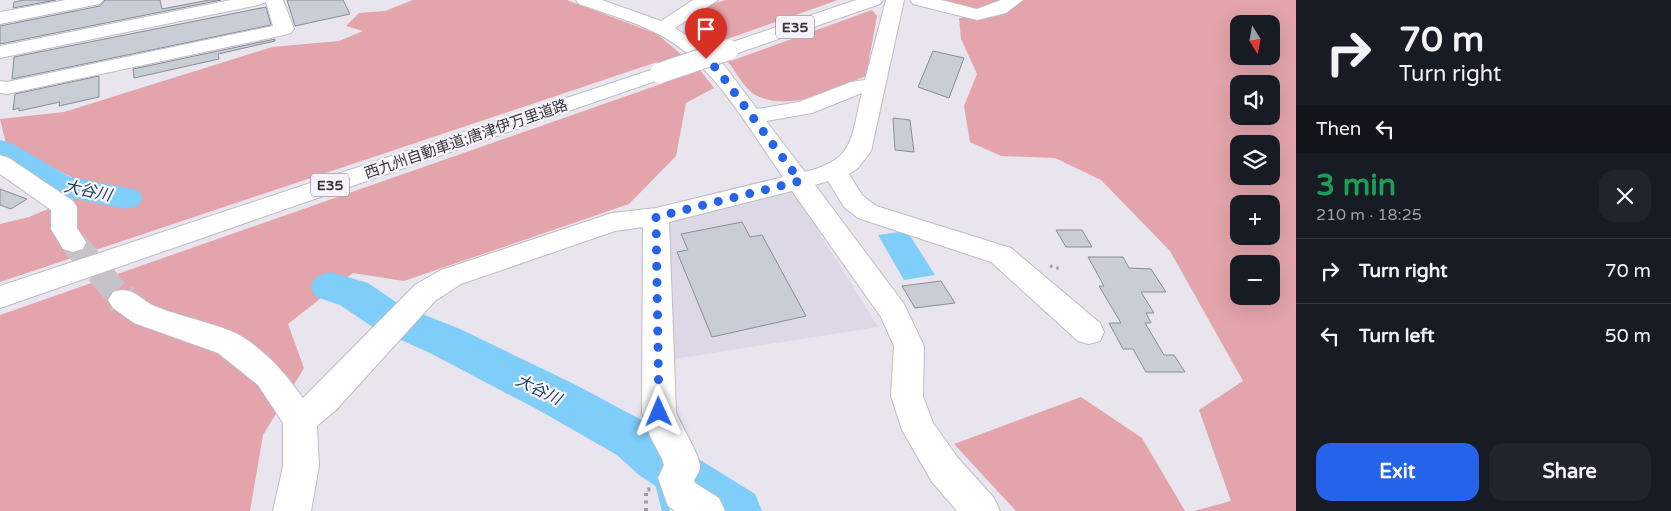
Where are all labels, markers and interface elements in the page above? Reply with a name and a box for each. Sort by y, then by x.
pin [685,8,727,59]
icon: arrive [692,15,720,43]
north arrow [1230,15,1280,65]
map controls [1230,15,1280,305]
road number: E35 [776,16,814,38]
text: 70 m [1399,19,1484,61]
icon: right [1316,20,1381,85]
text: Turn right [1399,61,1501,87]
button: sound [1230,75,1280,125]
street label: 西九州自動車道;唐津伊万里道路 [362,96,570,182]
icon: left [1371,115,1399,143]
text: Then [1316,118,1361,140]
button: layers [1230,135,1280,185]
text: 3 min [1316,167,1396,204]
button: close [1599,170,1651,222]
road number: E35 [311,174,349,196]
water label: 大谷川 [62,176,115,206]
button: + [1230,195,1280,245]
text: 210 m · 18:25 [1316,205,1422,225]
button: − [1230,255,1280,305]
icon: right [1316,257,1344,285]
text: Turn right [1359,260,1447,282]
text: 70 m [1605,260,1651,282]
icon: left [1316,322,1344,350]
text: Turn left [1359,325,1435,347]
text: 50 m [1605,325,1651,347]
water label: 大谷川 [513,370,566,410]
position arrow [632,385,684,437]
button: Exit [1316,443,1479,501]
button: Share [1489,443,1651,501]

